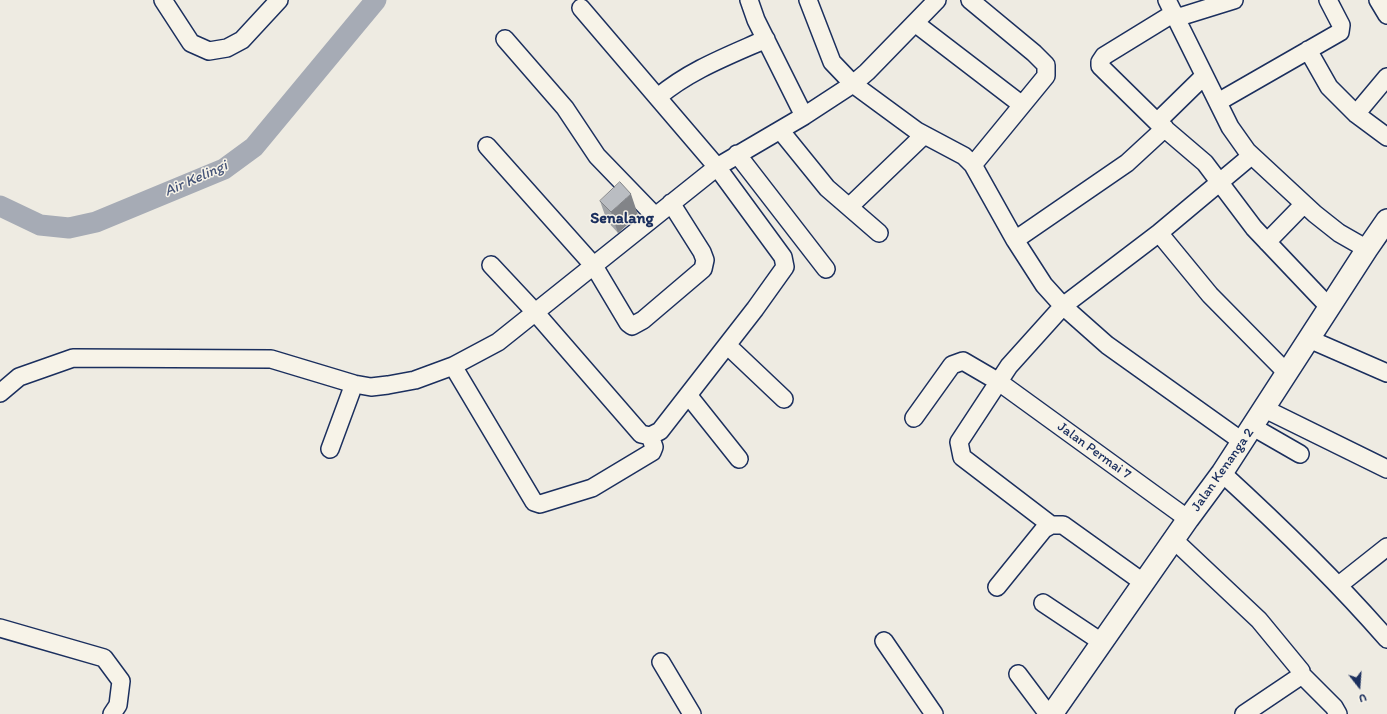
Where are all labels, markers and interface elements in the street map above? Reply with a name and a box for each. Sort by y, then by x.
water label: Air Kelingi [162,157,230,201]
district label: Senalang [590,209,654,229]
street label: Jalan Permai 7 [1054,419,1134,483]
street label: Jalan Kenanga 2 [1188,425,1258,515]
north arrow [1339,666,1379,706]
text: U [1357,691,1368,705]

